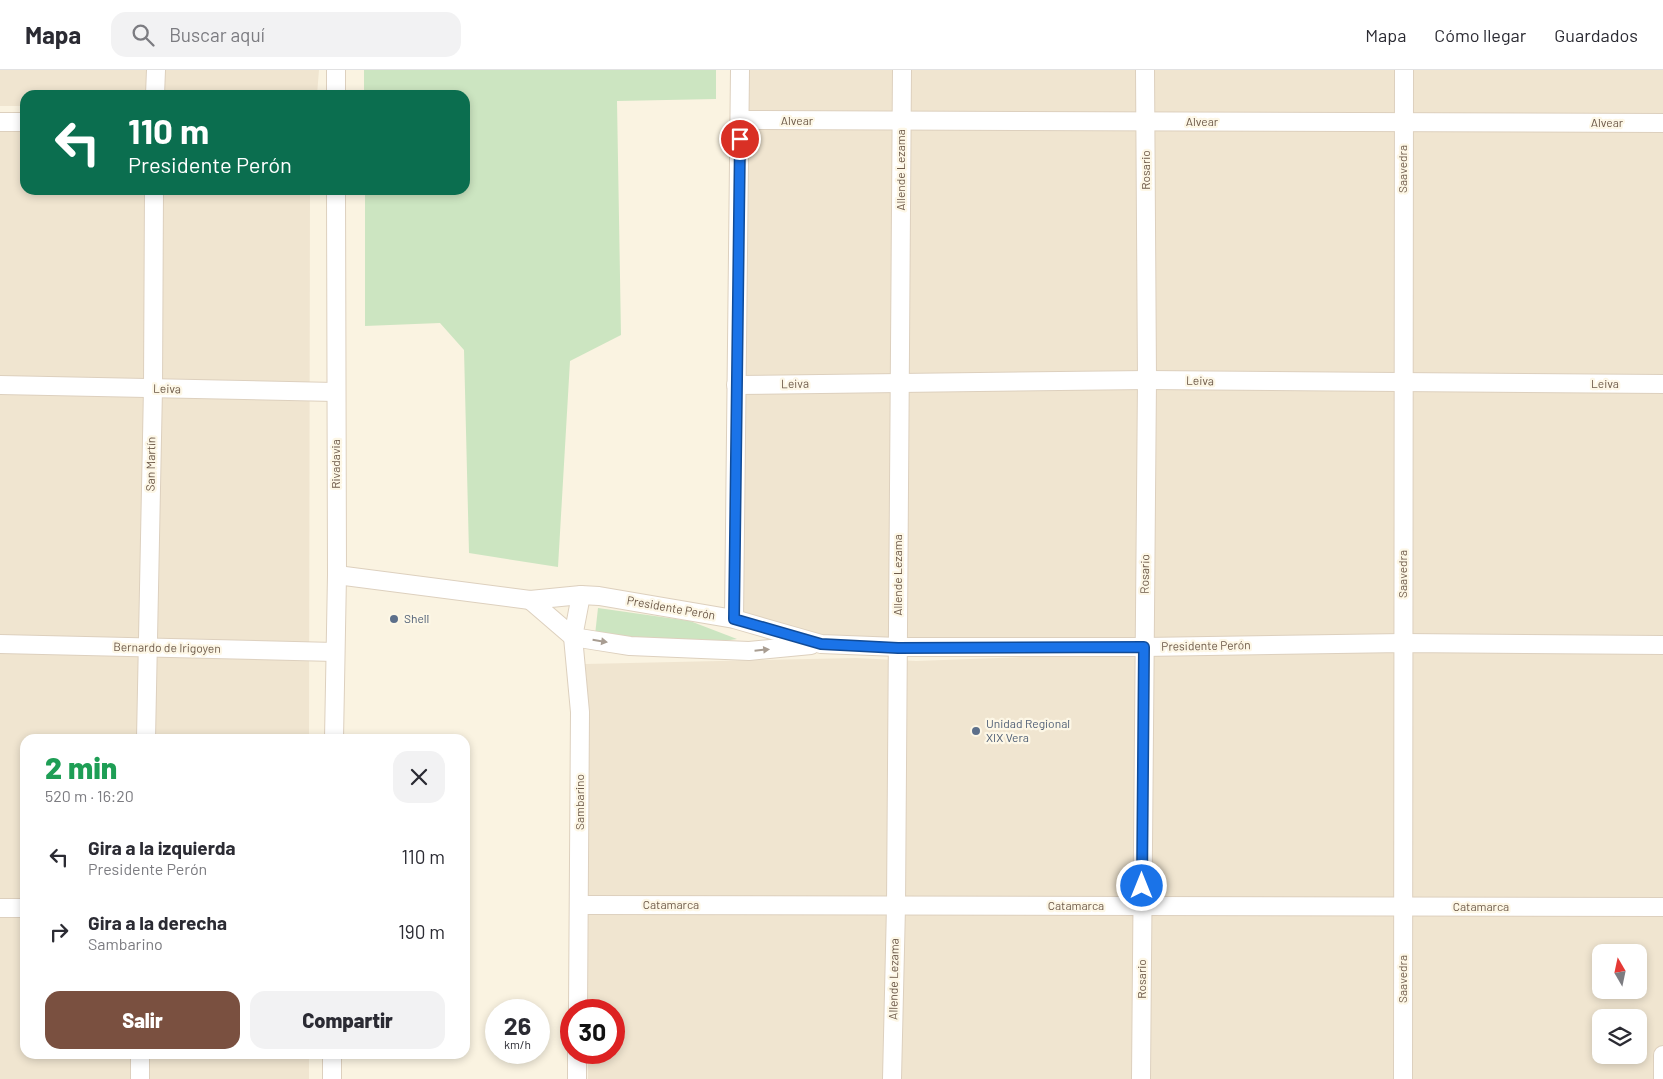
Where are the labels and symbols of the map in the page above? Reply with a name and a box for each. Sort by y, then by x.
street label: Alvear [781,113,814,127]
street label: Alvear [1186,114,1219,128]
street label: Alvear [1591,115,1624,129]
pin [719,118,761,160]
street label: Allende Lezama [893,129,907,211]
street label: Saavedra [1395,145,1409,193]
street label: Rosario [1138,150,1152,190]
street label: Leiva [1186,373,1214,387]
street label: Leiva [781,376,809,390]
street label: Leiva [1591,376,1619,390]
street label: Leiva [153,381,181,395]
street label: San Martín [143,437,157,491]
street label: Rivadavia [328,439,342,489]
street label: Allende Lezama [890,534,904,616]
street label: Saavedra [1395,550,1409,598]
street label: Rosario [1137,554,1151,594]
street label: Presidente Perón [626,592,716,622]
place label: Shell [404,611,429,625]
marker: Shell [388,613,400,625]
street label: Presidente Perón [1161,637,1251,653]
one-way arrow [592,638,608,646]
street label: Bernardo de Irigoyen [113,639,221,655]
one-way arrow [754,646,770,654]
place label: Unidad Regional XIX Vera [986,716,1070,744]
marker: Unidad Regional XIX Vera [970,725,982,737]
street label: Sambarino [572,774,586,830]
position arrow [1115,859,1167,911]
street label: Catamarca [643,897,699,911]
street label: Catamarca [1048,898,1104,912]
street label: Catamarca [1453,899,1509,913]
street label: Allende Lezama [885,938,901,1020]
north arrow [1592,944,1648,999]
street label: Saavedra [1395,955,1409,1003]
street label: Rosario [1134,959,1148,999]
speed limit sign: 30 [560,999,625,1064]

